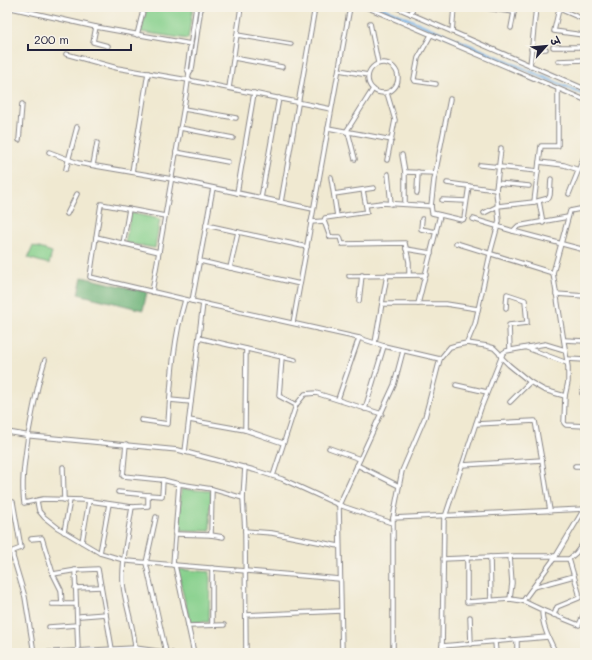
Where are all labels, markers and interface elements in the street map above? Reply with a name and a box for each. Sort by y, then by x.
scale bar [28,26,131,52]
north arrow [526,26,566,66]
text: 200 m [34,31,69,47]
text: उ [547,34,564,49]

